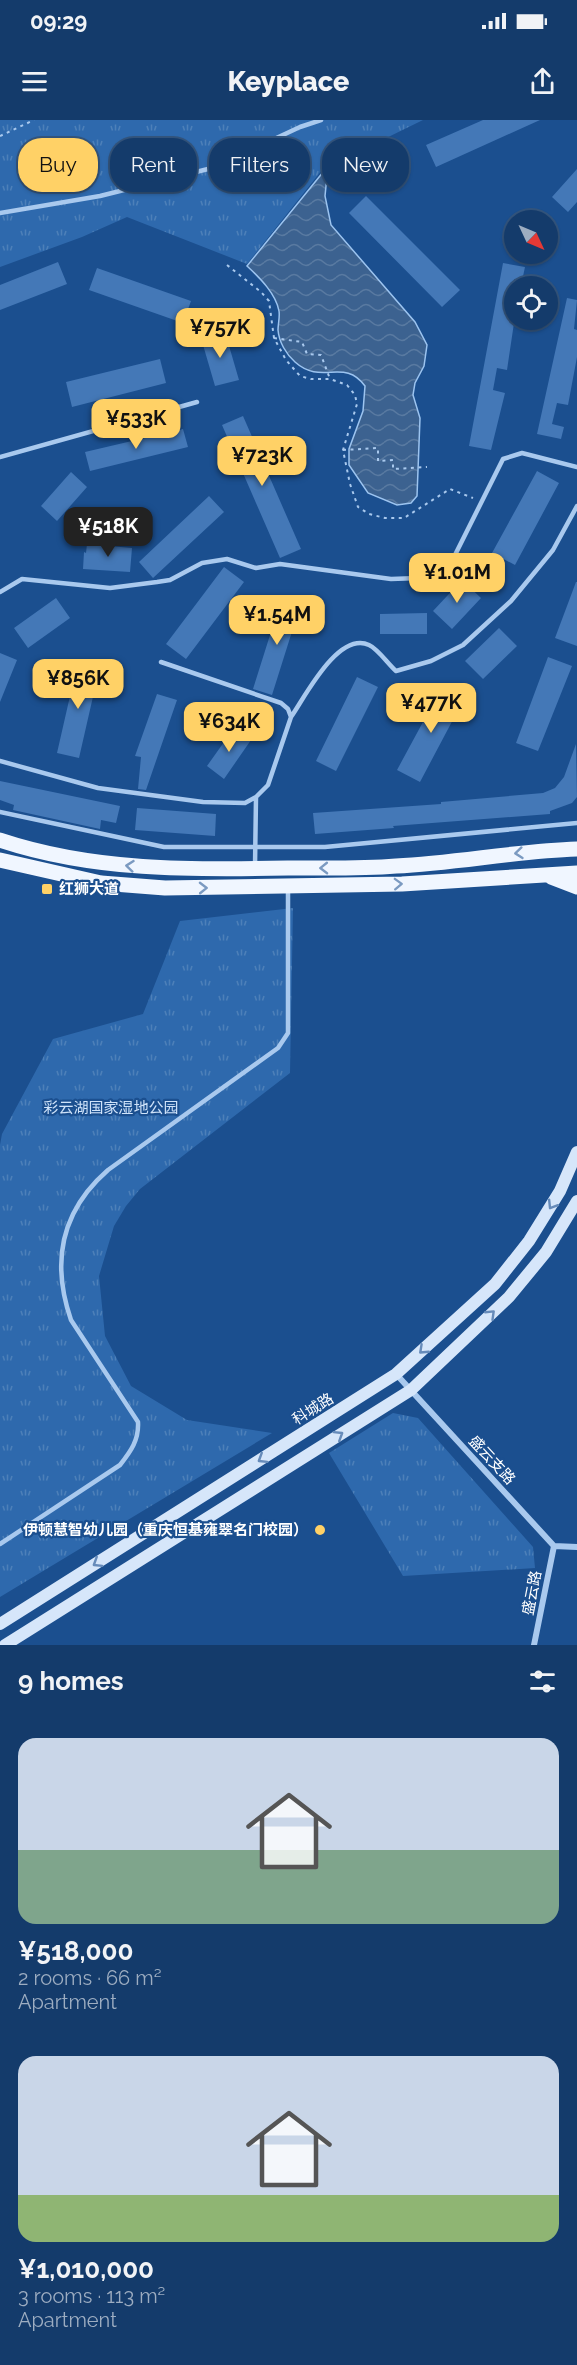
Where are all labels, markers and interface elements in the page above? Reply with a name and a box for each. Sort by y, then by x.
text: 09:29 [30,8,87,34]
icon: menu [18,65,51,98]
icon: share [526,65,559,98]
text: Keyplace [228,66,349,97]
chip: Buy [18,138,98,192]
chip: Rent [110,138,197,192]
chip: Filters [209,138,310,192]
chip: New [322,138,409,192]
north arrow [504,210,558,264]
map controls [504,210,558,330]
button: locate [504,276,558,330]
pin: ¥757K [178,308,262,359]
text: ¥757K [190,315,250,339]
pin: ¥533K [94,399,178,450]
text: ¥533K [105,406,167,430]
pin: ¥723K [220,436,304,487]
text: ¥723K [231,443,293,467]
pin: ¥518K [66,507,150,558]
text: ¥518K [78,514,138,538]
pin: ¥1.01M [408,553,506,604]
text: ¥1.01M [423,560,491,584]
pin: ¥1.54M [228,595,326,646]
text: ¥1.54M [243,602,311,626]
pin: ¥856K [36,659,120,710]
text: ¥856K [47,666,109,690]
pin: ¥477K [389,683,473,734]
text: ¥477K [400,690,462,714]
pin: ¥634K [187,702,271,753]
text: ¥634K [198,709,260,733]
one-way arrow [514,846,523,859]
one-way arrow [125,860,134,873]
one-way arrow [320,862,329,874]
one-way arrow [393,878,402,890]
place label: 红狮大道 [59,880,119,898]
one-way arrow [198,881,207,894]
marker: 红狮大道 [40,882,54,896]
park label: 彩云湖国家湿地公园 [43,1099,179,1117]
one-way arrow [547,1199,559,1209]
one-way arrow [484,1310,494,1321]
one-way arrow [419,1343,430,1354]
street label: 科城路 [289,1389,337,1429]
one-way arrow [332,1431,343,1442]
street label: 盛云支路 [465,1432,519,1488]
one-way arrow [258,1452,268,1464]
place label: 伊顿慧智幼儿园（重庆恒基雍翠名门校园） [23,1521,308,1539]
marker: 伊顿慧智幼儿园（重庆恒基雍翠名门校园） [313,1523,327,1537]
one-way arrow [93,1556,103,1568]
street label: 盛云路 [519,1569,545,1617]
icon: filters [526,1665,559,1698]
text: 9 homes [18,1666,124,1696]
icon: home [235,1777,343,1885]
text: ¥518,000 [18,1936,133,1966]
text: 2 rooms · 66 m² [18,1966,161,1990]
text: Apartment [18,1990,117,2014]
icon: home [235,2095,343,2203]
text: ¥1,010,000 [18,2254,154,2284]
text: 3 rooms · 113 m² [18,2284,165,2308]
text: Apartment [18,2308,117,2332]

